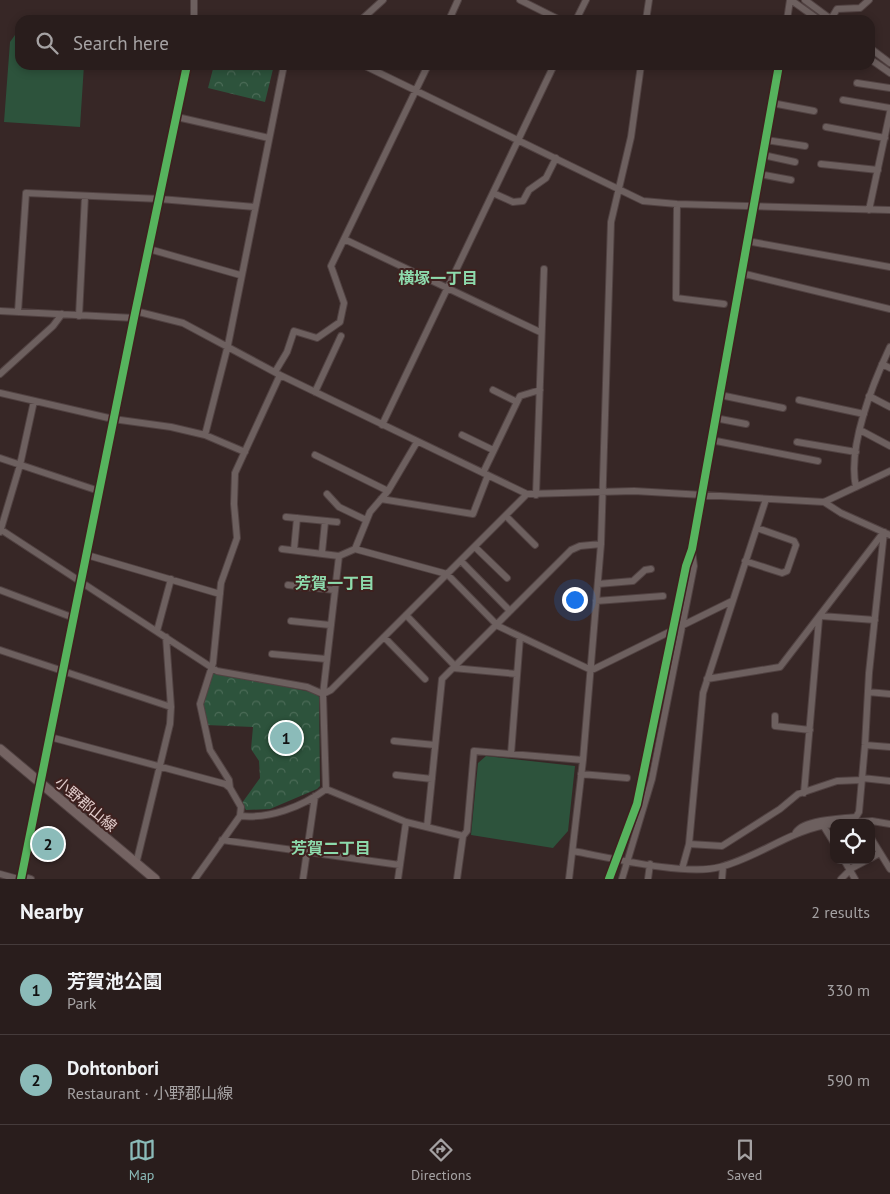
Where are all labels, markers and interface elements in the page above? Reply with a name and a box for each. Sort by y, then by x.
search box [15,15,875,70]
icon: search [33,29,61,57]
text: Search here [73,31,169,55]
district label: 横塚一丁目 [398,268,478,288]
district label: 芳賀一丁目 [295,573,375,593]
your location [562,587,588,613]
pin: 1 [270,719,302,757]
street label: 小野郡山線 [51,773,121,835]
map controls [830,819,875,864]
button: locate [830,819,875,864]
pin: 2 [32,825,64,863]
district label: 芳賀二丁目 [291,838,371,858]
text: Nearby [20,898,83,925]
text: 2 results [811,902,870,922]
text: 芳賀池公園 [67,969,162,993]
text: 1 [31,980,41,1000]
text: 330 m [827,980,870,1000]
text: Park [67,993,96,1013]
text: Dohtonbori [67,1056,159,1080]
text: 2 [31,1070,41,1090]
text: 590 m [827,1070,870,1090]
text: Restaurant · 小野郡山線 [67,1083,233,1103]
tab: Map [128,1136,156,1184]
tab: Directions [411,1136,471,1184]
tab: Saved [727,1136,762,1184]

